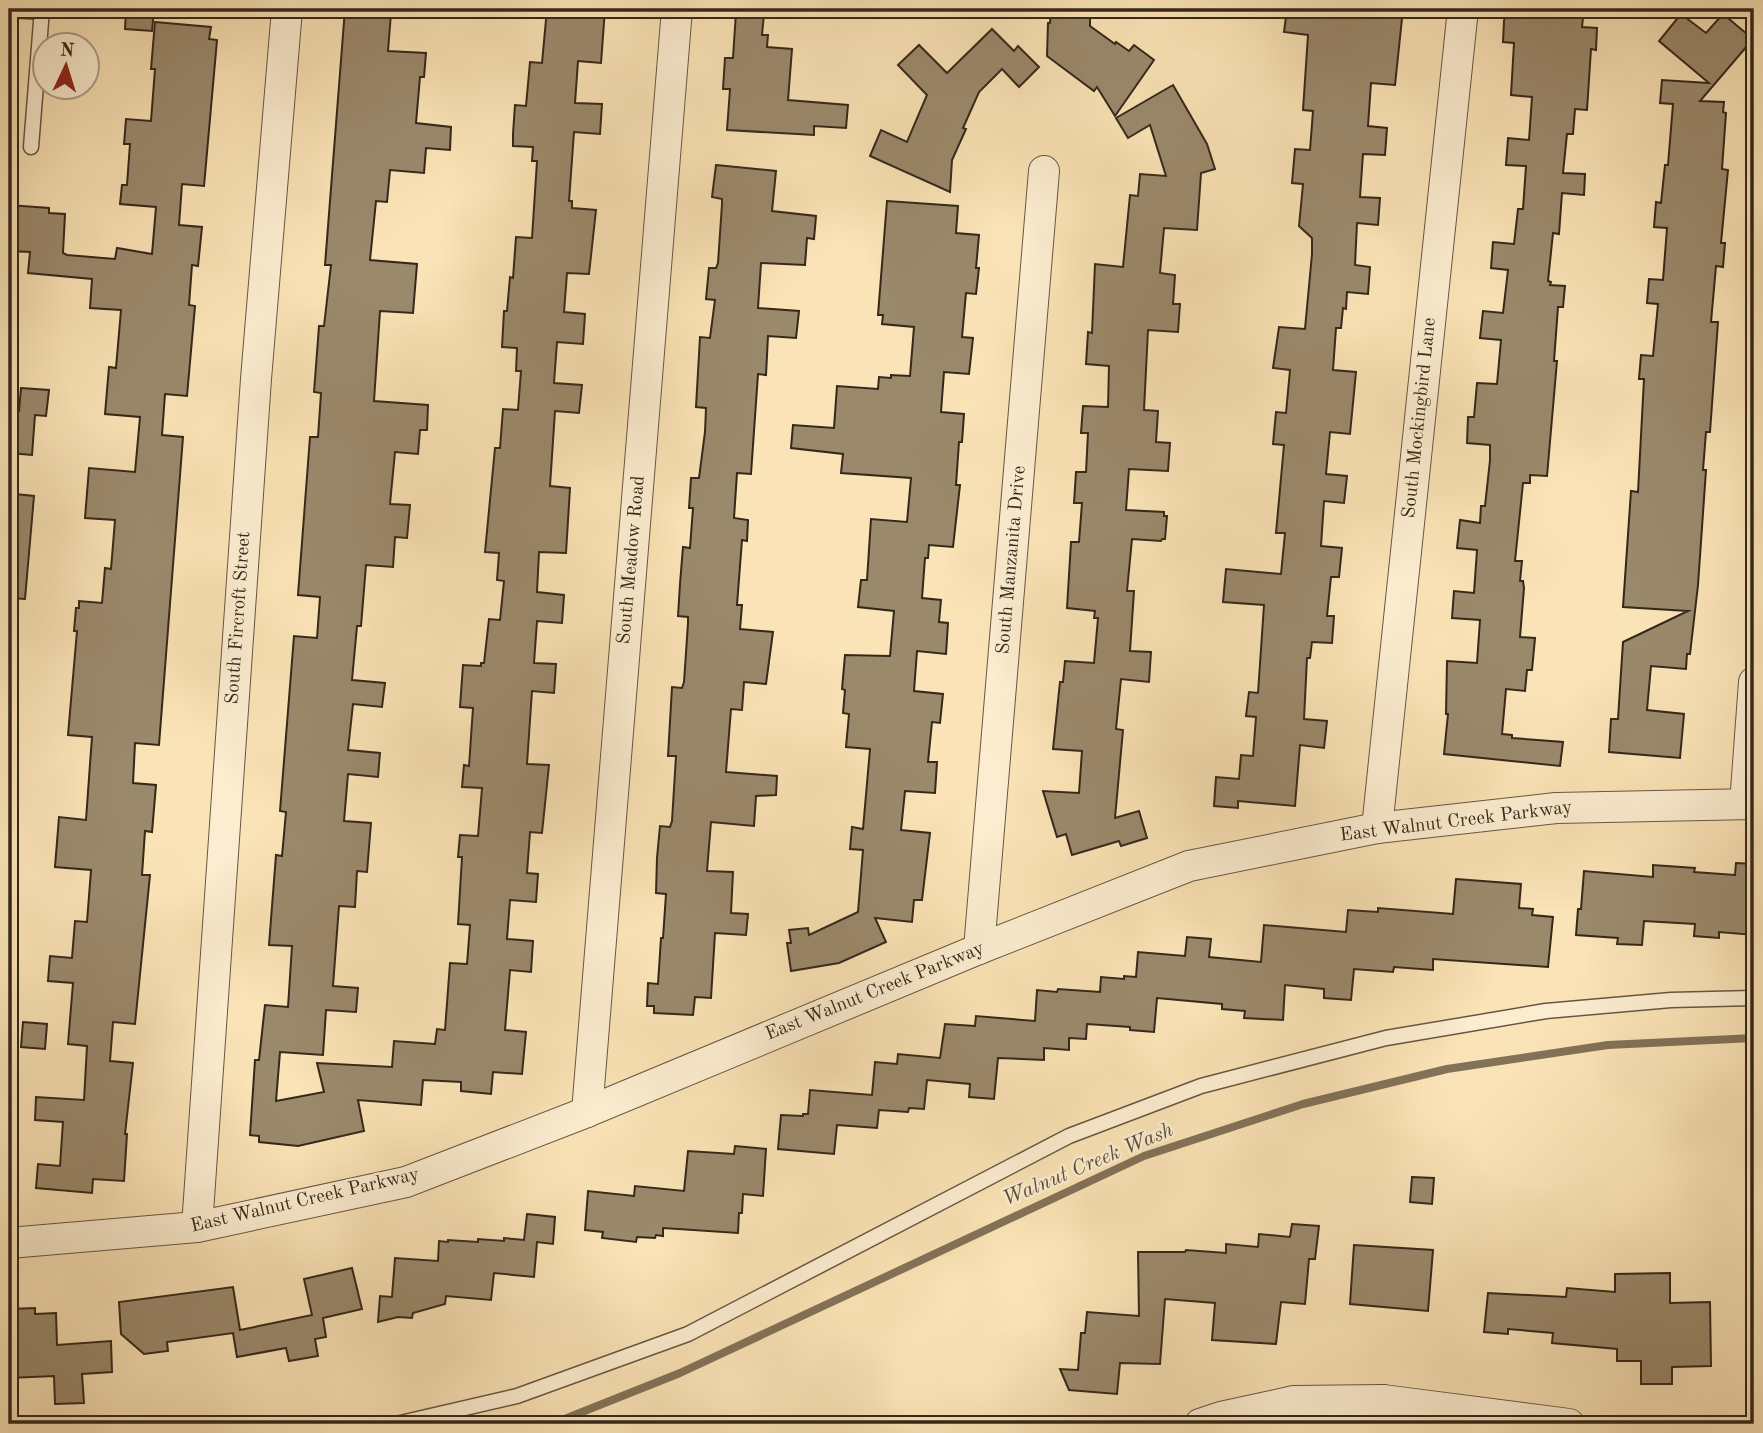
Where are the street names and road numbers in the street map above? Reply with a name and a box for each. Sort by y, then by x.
street label: South Mockingbird Lane [1400,317,1440,519]
street label: South Manzanita Drive [994,465,1030,655]
street label: South Meadow Road [615,475,649,645]
street label: South Fircroft Street [223,531,255,705]
street label: East Walnut Creek Parkway [1339,798,1573,846]
street label: East Walnut Creek Parkway [763,939,987,1045]
street label: East Walnut Creek Parkway [189,1165,421,1237]

